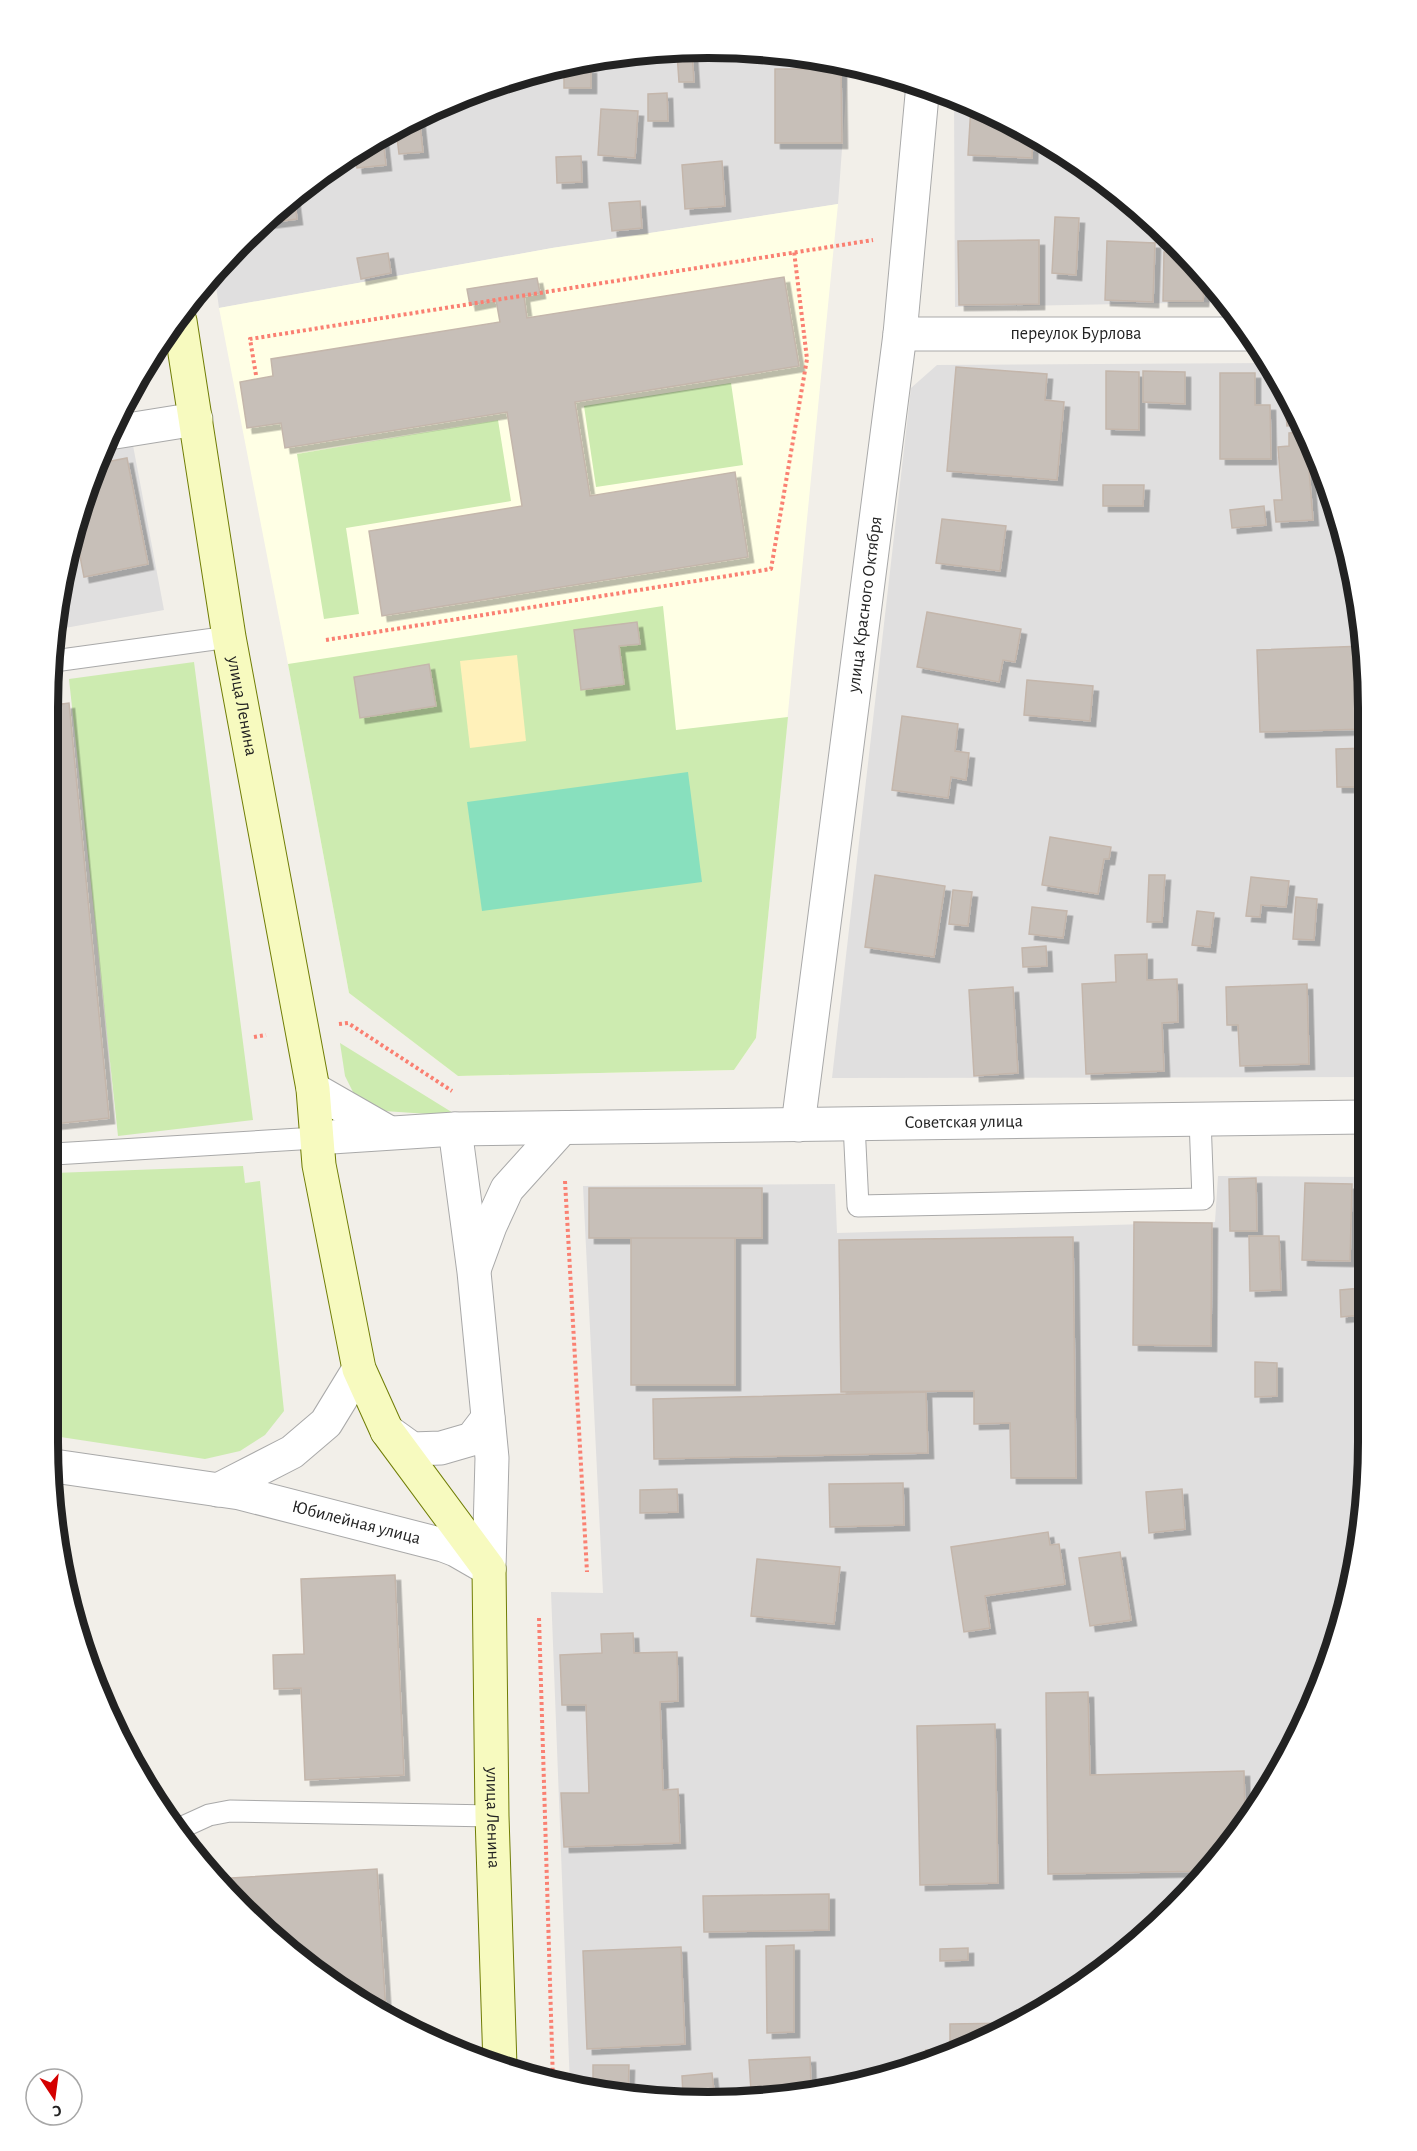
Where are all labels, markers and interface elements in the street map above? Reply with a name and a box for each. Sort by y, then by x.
street label: переулок Бурлова [1010,325,1142,343]
street label: улица Красного Октября [845,515,885,694]
street label: улица Ленина [224,654,260,757]
street label: Советская улица [904,1113,1023,1132]
street label: Юбилейная улица [290,1498,423,1548]
street label: улица Ленина [482,1766,503,1869]
north arrow [24,2067,84,2127]
text: С [51,2102,63,2119]

